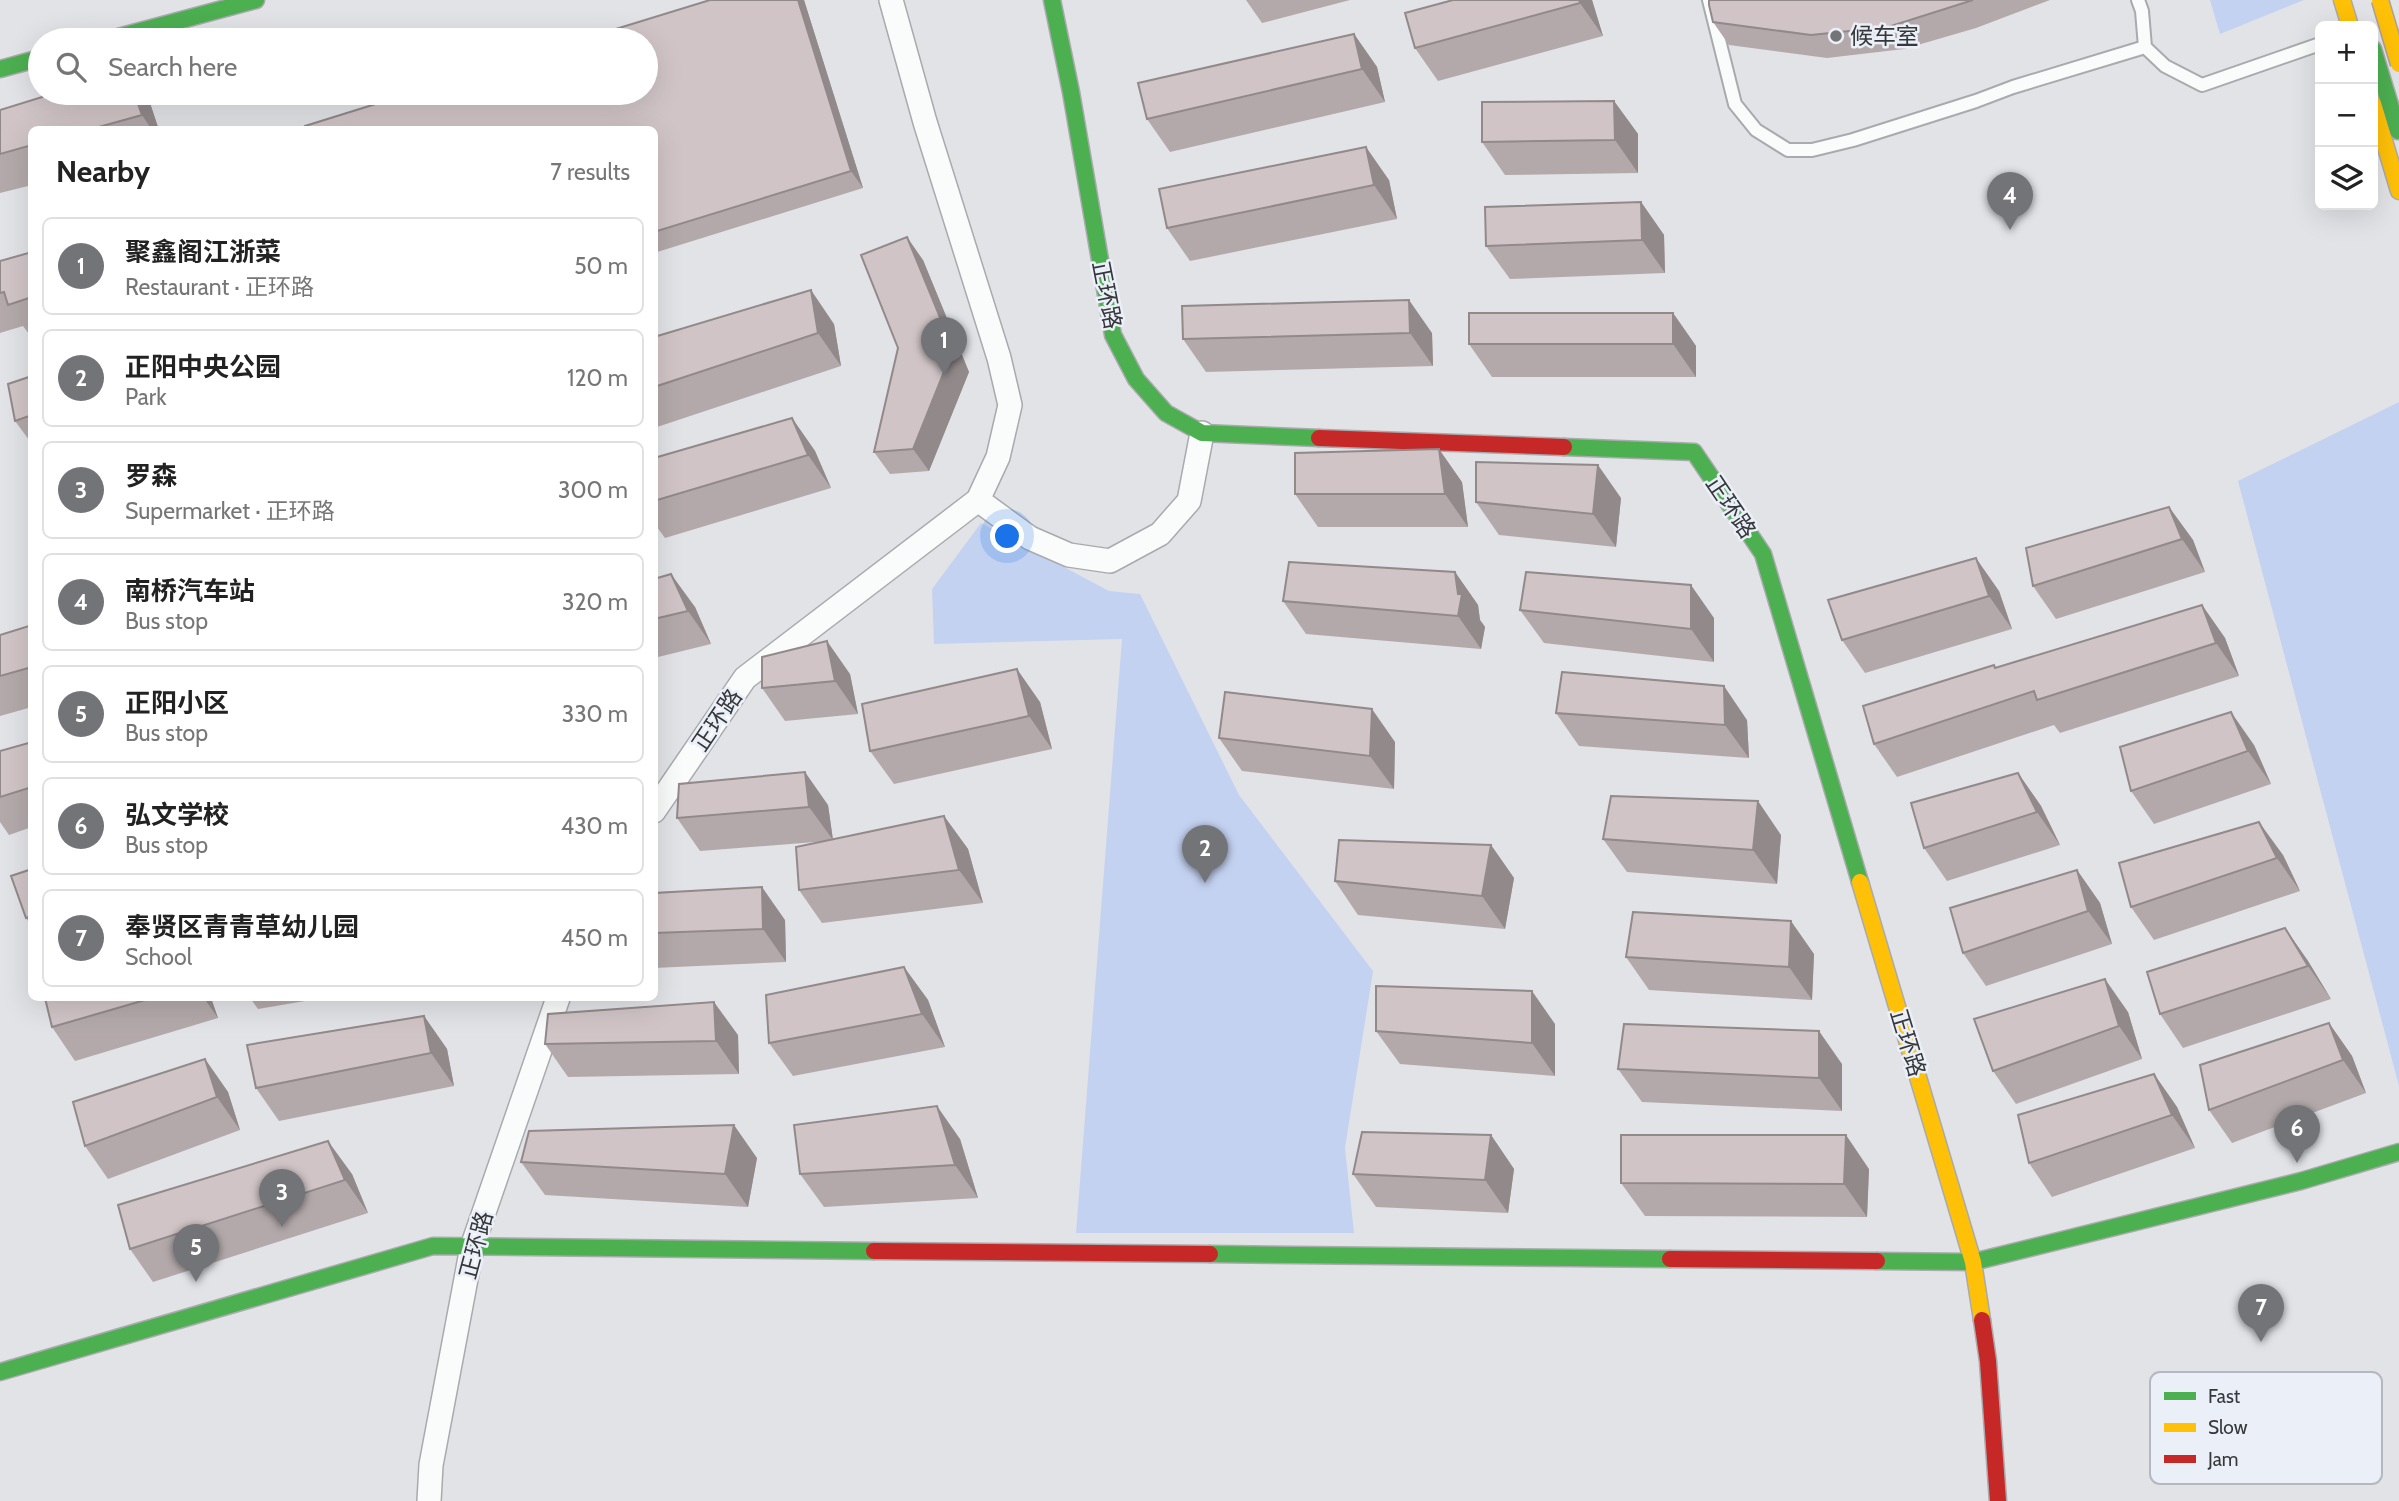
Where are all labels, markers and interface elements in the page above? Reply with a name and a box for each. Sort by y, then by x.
map controls [2315,21,2378,210]
button: + [2315,21,2378,84]
place label: 候车室 [1850,22,1919,50]
search box [28,28,658,105]
marker: 候车室 [1828,28,1844,44]
icon: search [52,48,90,86]
text: Search here [108,51,237,83]
button: − [2315,84,2378,147]
button: layers [2315,147,2378,210]
text: Nearby [56,153,150,190]
text: 7 results [550,158,630,186]
pin: 4 [1987,172,2033,230]
text: 聚鑫阁江浙菜 [125,236,281,268]
text: 1 [77,252,85,280]
text: 50 m [574,252,628,280]
street label: 正环路 [1087,258,1127,332]
text: Restaurant · 正环路 [125,273,314,301]
pin: 1 [921,317,967,375]
text: 正阳中央公园 [125,351,281,383]
text: 2 [75,364,87,392]
text: 120 m [567,364,628,392]
text: Park [125,383,166,411]
text: 罗森 [125,460,177,492]
street label: 正环路 [1700,471,1762,543]
text: 3 [75,476,87,504]
text: 300 m [558,476,628,504]
text: Supermarket · 正环路 [125,497,335,525]
your location [990,519,1024,553]
text: 南桥汽车站 [125,575,255,607]
text: 4 [74,588,88,616]
text: 320 m [562,588,628,616]
text: Bus stop [125,607,208,635]
street label: 正环路 [686,684,748,756]
text: 正阳小区 [125,687,229,719]
text: 5 [75,700,87,728]
text: 330 m [562,700,628,728]
text: Bus stop [125,719,208,747]
text: 弘文学校 [125,799,229,831]
text: 6 [75,812,87,840]
text: 430 m [561,812,628,840]
pin: 2 [1182,825,1228,883]
text: Bus stop [125,831,208,859]
text: 奉贤区青青草幼儿园 [125,911,359,943]
text: 7 [75,924,87,952]
text: 450 m [561,924,628,952]
text: School [125,943,192,971]
street label: 正环路 [1885,1006,1931,1080]
pin: 6 [2274,1105,2320,1163]
pin: 3 [259,1169,305,1227]
street label: 正环路 [454,1208,498,1282]
pin: 5 [173,1224,219,1282]
pin: 7 [2238,1284,2284,1342]
legend [2150,1372,2382,1484]
text: Fast [2208,1385,2241,1408]
text: Slow [2208,1416,2248,1439]
text: Jam [2207,1448,2238,1471]

